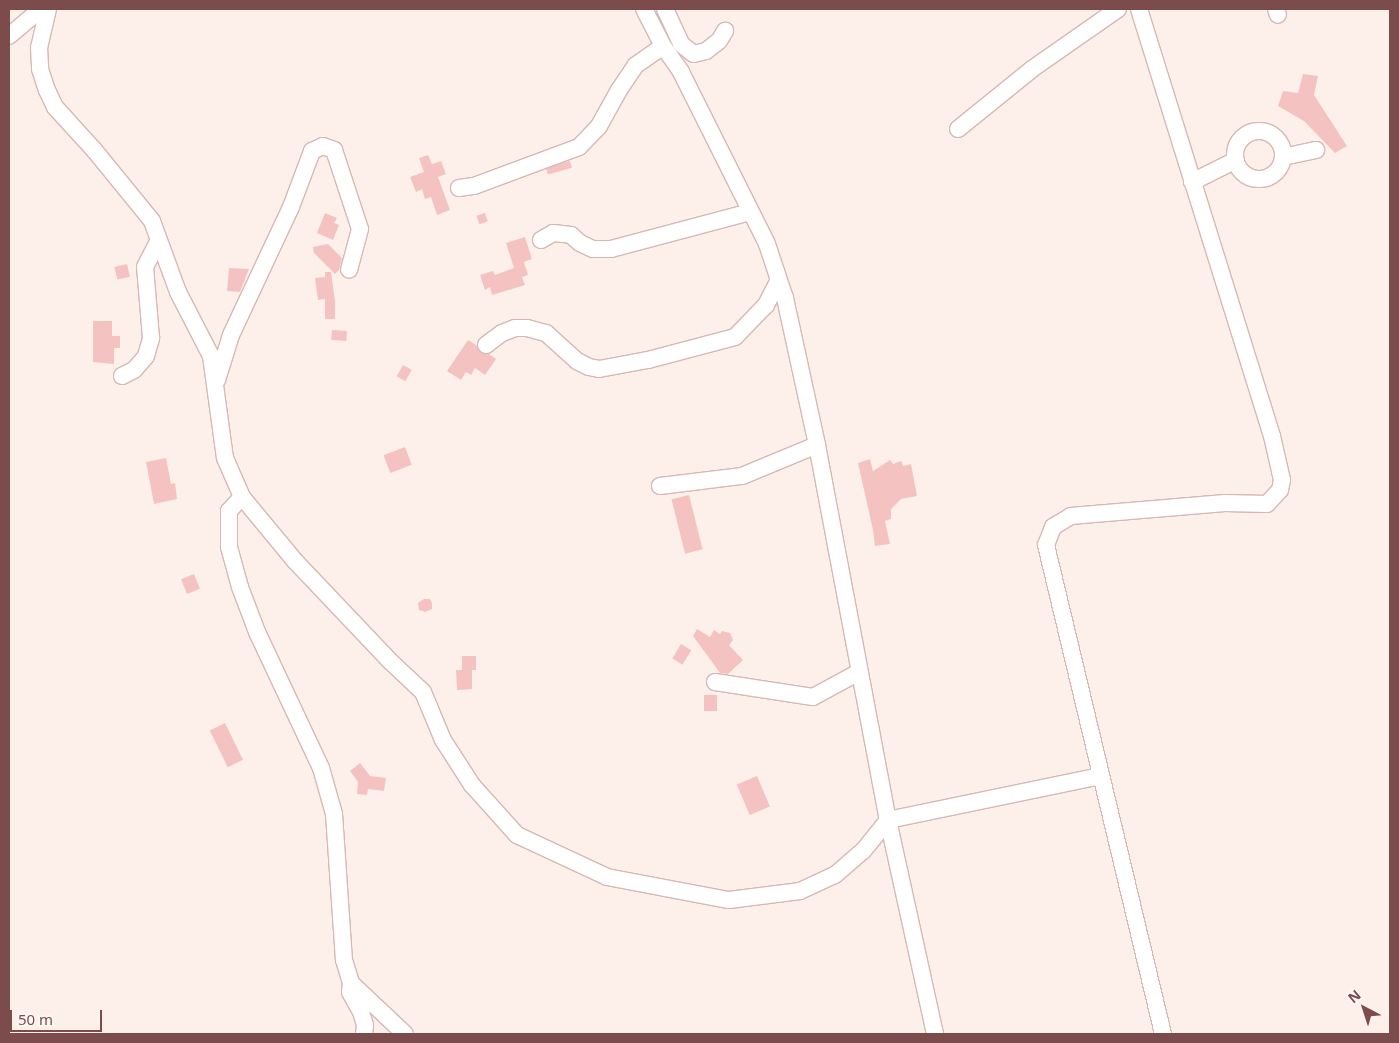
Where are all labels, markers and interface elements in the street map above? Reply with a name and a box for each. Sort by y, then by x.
north arrow [1339,983,1389,1033]
text: N [1344,985,1365,1007]
scale bar [12,1000,105,1032]
text: 50 m [18,1009,53,1029]

